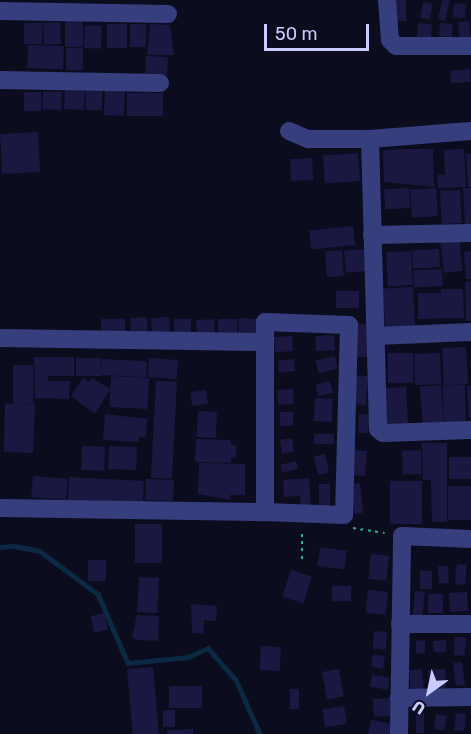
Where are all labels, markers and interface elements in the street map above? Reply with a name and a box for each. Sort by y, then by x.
scale bar [267,12,372,50]
text: 50 m [275,23,318,45]
north arrow [399,662,459,722]
text: U [409,696,429,719]

